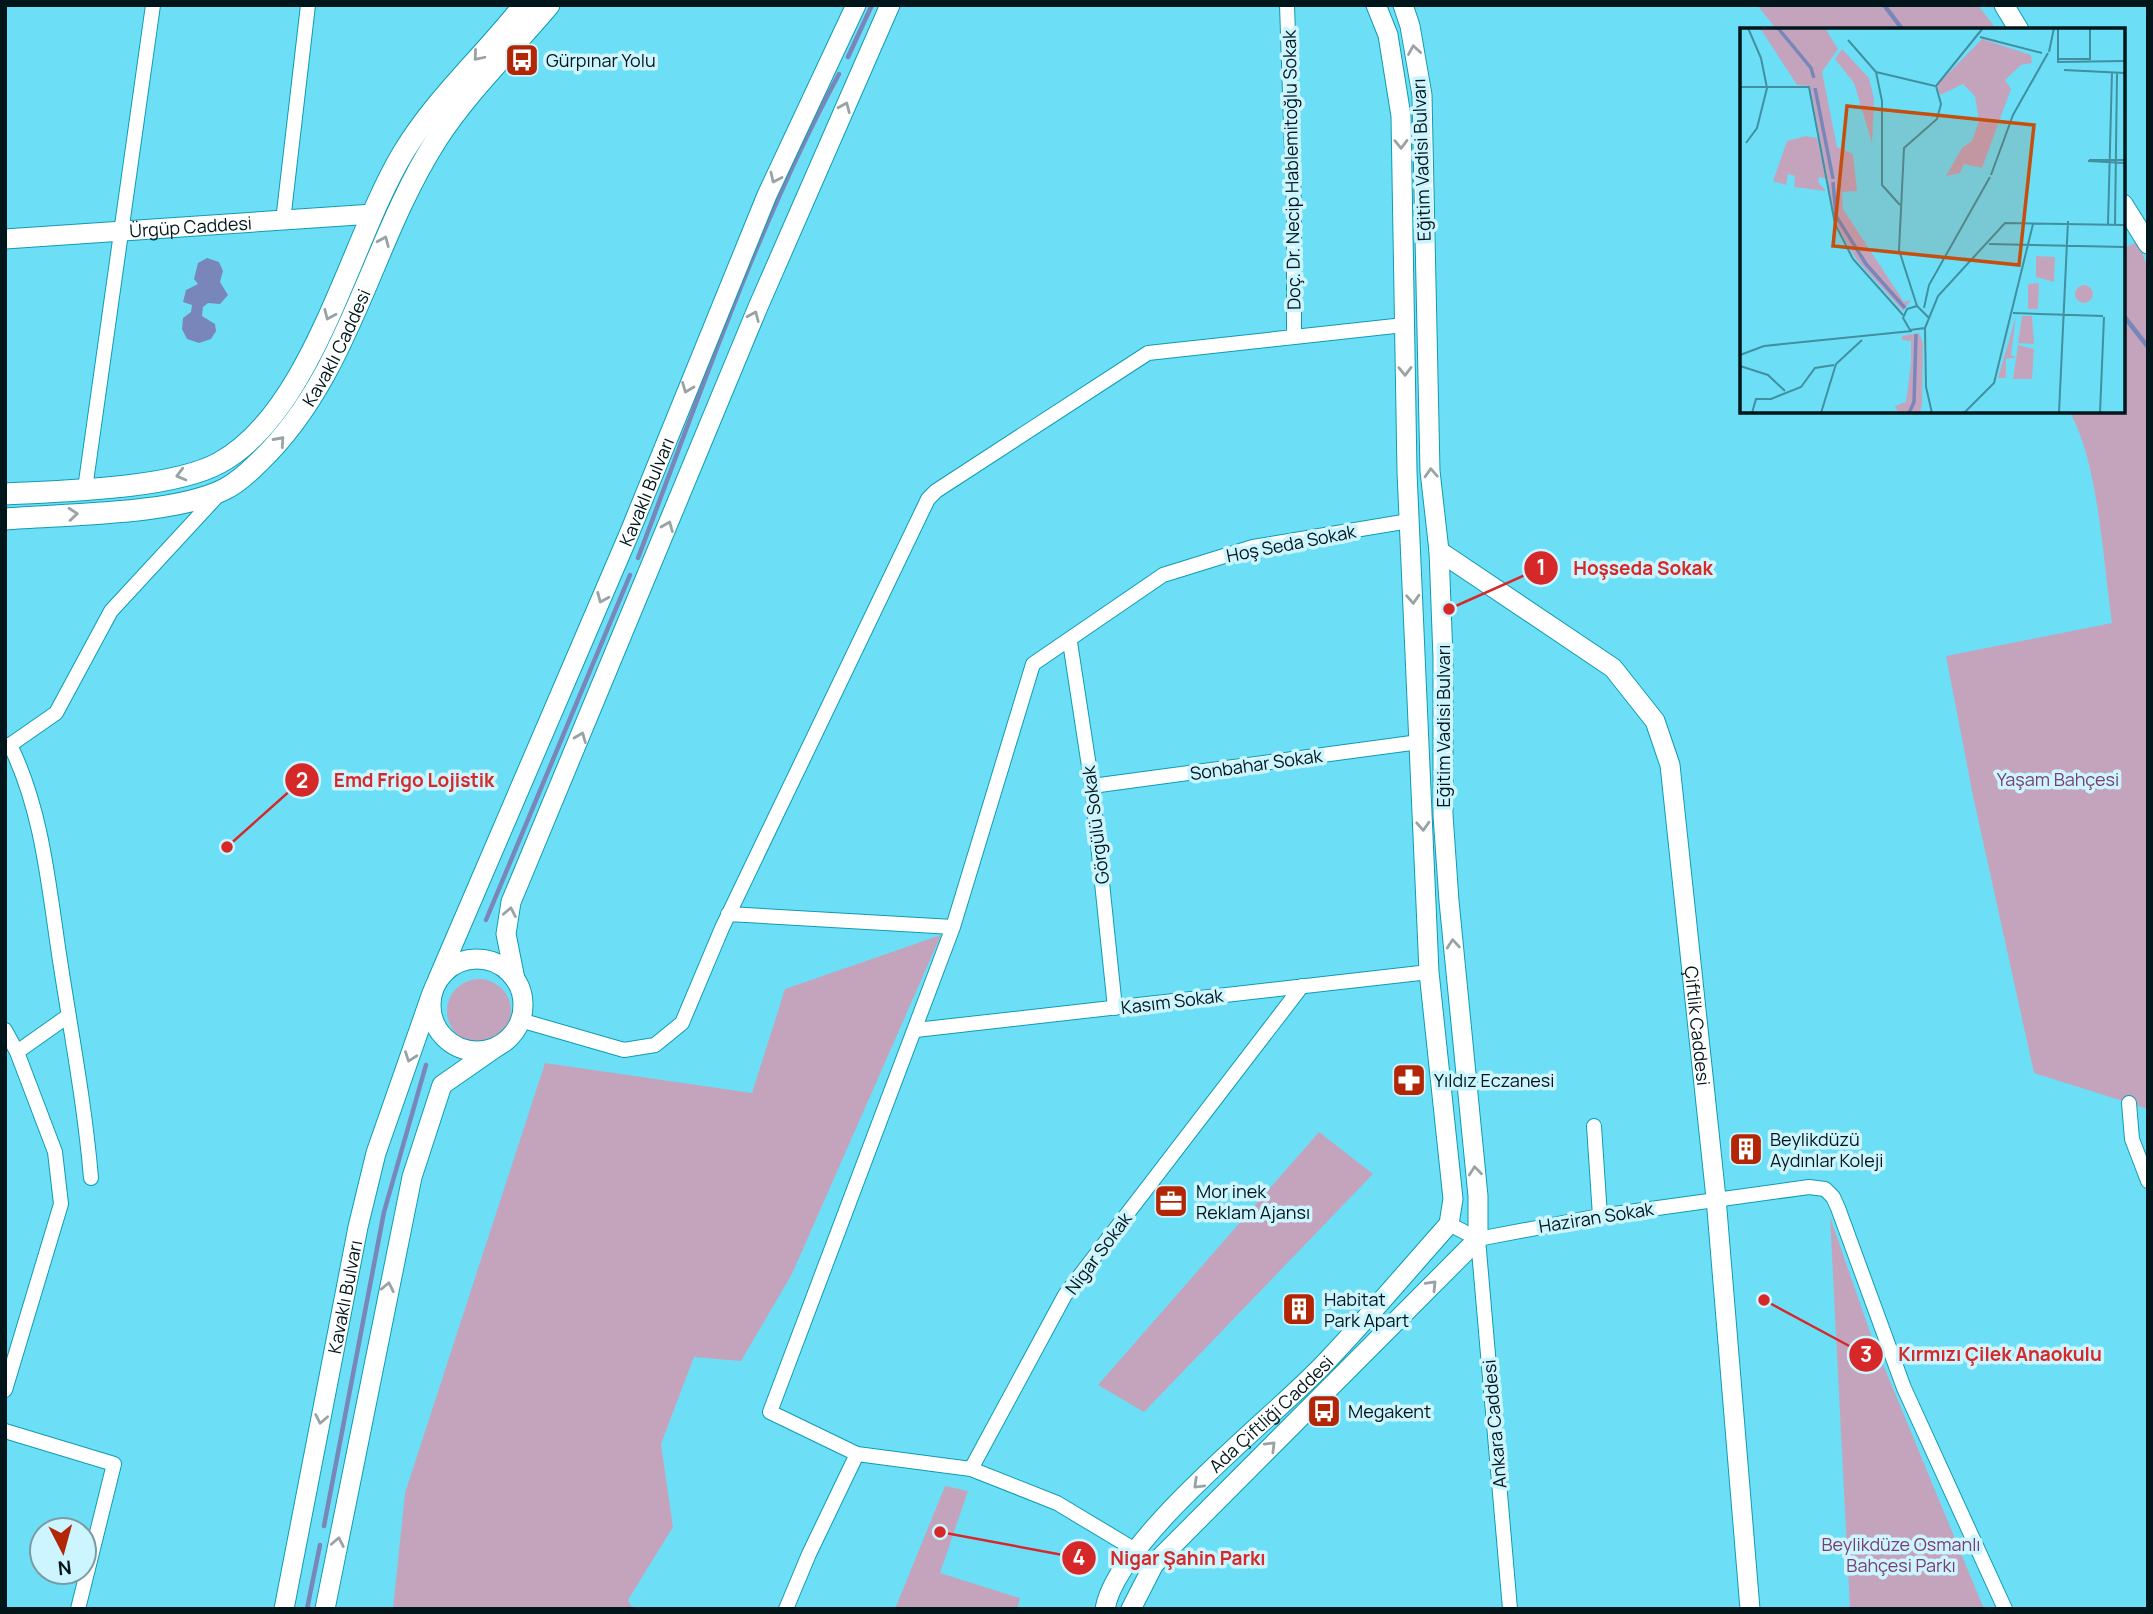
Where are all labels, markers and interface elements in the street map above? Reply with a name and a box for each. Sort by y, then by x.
inset map [1740,28,2125,413]
street label: Doç. Dr. Necip Hablemitoğlu Sokak [1277,29,1305,310]
bus stop icon: Gürpınar Yolu [503,41,541,79]
one-way arrow [1407,44,1422,56]
one-way arrow [474,48,486,61]
place label: Gürpınar Yolu [546,48,656,72]
street label: Eğitim Vadisi Bulvarı [1406,78,1436,242]
one-way arrow [837,102,851,115]
one-way arrow [1393,139,1409,150]
one-way arrow [769,171,783,183]
street label: Ürgüp Caddesi [128,210,253,243]
one-way arrow [376,235,390,248]
street label: Kavaklı Caddesi [297,285,375,411]
one-way arrow [323,308,337,320]
one-way arrow [746,311,760,323]
one-way arrow [1397,367,1413,377]
one-way arrow [681,381,695,393]
street label: Kavaklı Bulvarı [613,434,679,550]
one-way arrow [271,436,284,449]
one-way arrow [175,467,187,481]
one-way arrow [1423,467,1438,478]
one-way arrow [68,507,79,522]
street label: Hoş Seda Sokak [1224,518,1359,567]
one-way arrow [659,521,673,533]
callout: Hoşseda Sokak [1524,548,1726,588]
text: 1 [1536,553,1546,581]
text: Hoşseda Sokak [1573,555,1713,581]
one-way arrow [596,592,610,604]
one-way arrow [1405,593,1420,604]
street label: Eğitim Vadisi Bulvarı [1431,645,1455,807]
one-way arrow [573,731,587,744]
street label: Sonbahar Sokak [1188,743,1325,785]
callout: Emd Frigo Lojistik [284,760,508,800]
street label: Görgülü Sokak [1076,763,1114,885]
text: 2 [296,766,308,794]
text: Emd Frigo Lojistik [334,767,495,793]
park label: Yaşam Bahçesi [1997,767,2119,791]
one-way arrow [1415,821,1430,832]
one-way arrow [502,906,517,918]
one-way arrow [1446,938,1461,949]
street label: Çiftlik Caddesi [1679,965,1716,1087]
street label: Kasım Sokak [1120,983,1226,1019]
one-way arrow [404,1051,418,1063]
pharmacy icon: Yıldız Eczanesi [1390,1061,1428,1099]
place label: Yıldız Eczanesi [1434,1068,1554,1092]
place label: Beylikdüzü Aydınlar Koleji [1770,1127,1884,1172]
building icon: Beylikdüzü Aydınlar Koleji [1727,1130,1765,1168]
one-way arrow [1468,1165,1483,1176]
place label: Mor inek Reklam Ajansı [1196,1179,1310,1224]
office icon: Mor inek Reklam Ajansı [1152,1182,1190,1220]
street label: Haziran Sokak [1537,1196,1656,1238]
street label: Nigar Sokak [1059,1206,1137,1299]
street label: Kavaklı Bulvarı [322,1238,367,1356]
one-way arrow [1424,1280,1437,1293]
one-way arrow [379,1282,394,1294]
place label: Habitat Park Apart [1324,1287,1409,1332]
building icon: Habitat Park Apart [1280,1290,1318,1328]
callout: Kırmızı Çilek Anaokulu [1849,1335,2115,1375]
text: 3 [1860,1340,1872,1368]
text: Kırmızı Çilek Anaokulu [1898,1341,2102,1367]
street label: Ada Çiftliği Caddesi [1204,1350,1338,1478]
street label: Ankara Caddesi [1476,1359,1512,1489]
bus stop icon: Megakent [1305,1392,1343,1430]
place label: Megakent [1348,1399,1431,1423]
one-way arrow [315,1412,330,1424]
one-way arrow [1263,1441,1276,1454]
one-way arrow [1193,1476,1206,1489]
north arrow [28,1516,98,1586]
park label: Beylikdüze Osmanlı Bahçesi Parkı [1821,1532,1981,1577]
one-way arrow [330,1536,345,1548]
callout: Nigar Şahin Parkı [1062,1538,1280,1578]
text: 4 [1073,1543,1085,1571]
text: Nigar Şahin Parkı [1110,1545,1266,1571]
text: N [57,1554,73,1582]

